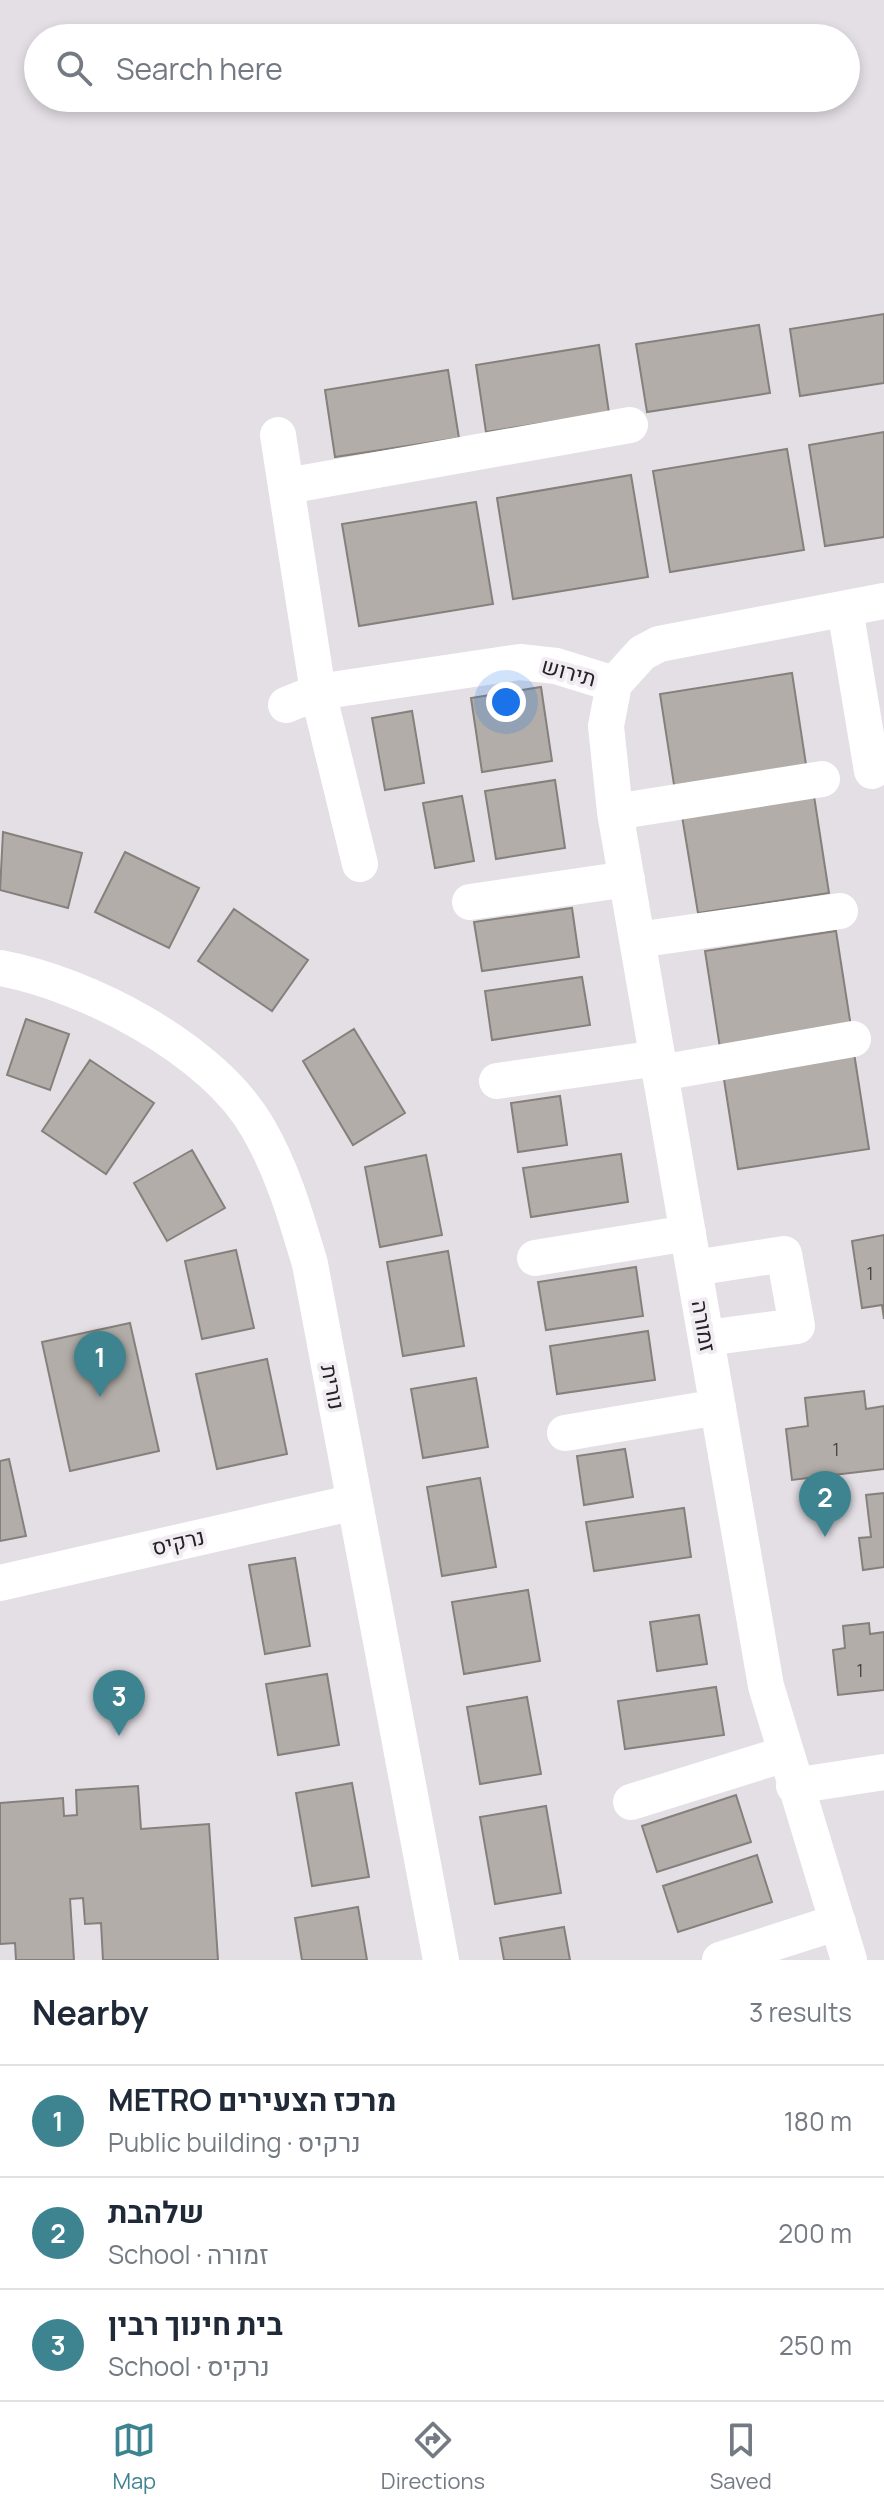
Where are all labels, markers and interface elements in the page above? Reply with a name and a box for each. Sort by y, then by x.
search box [24,24,860,112]
icon: search [52,46,96,90]
text: Search here [116,48,283,89]
street label: תירוש [538,650,600,694]
your location [486,682,526,722]
house number: 1 [866,1261,874,1285]
street label: זמורה [685,1298,723,1354]
pin: 1 [74,1331,126,1397]
street label: נורית [314,1362,352,1412]
house number: 1 [832,1437,840,1461]
pin: 2 [799,1471,851,1537]
street label: נרקיס [149,1521,207,1563]
house number: 1 [856,1658,864,1682]
pin: 3 [93,1670,145,1736]
text: Nearby [32,1989,148,2035]
text: 3 results [749,1994,852,2030]
text: METRO מרכז הצעירים [108,2079,396,2120]
text: 1 [52,2103,64,2139]
text: 180 m [784,2103,852,2139]
text: Public building · נרקיס [108,2124,361,2160]
text: שלהבת [108,2191,204,2232]
text: 2 [50,2215,66,2251]
text: 200 m [778,2215,852,2251]
text: School · זמורה [108,2236,268,2272]
text: בית חינוך רבין [108,2303,283,2344]
text: 3 [50,2327,66,2363]
text: 250 m [779,2327,852,2363]
text: School · נרקיס [108,2348,270,2384]
tab: Map [112,2418,156,2496]
tab: Directions [381,2418,485,2496]
tab: Saved [710,2418,772,2496]

